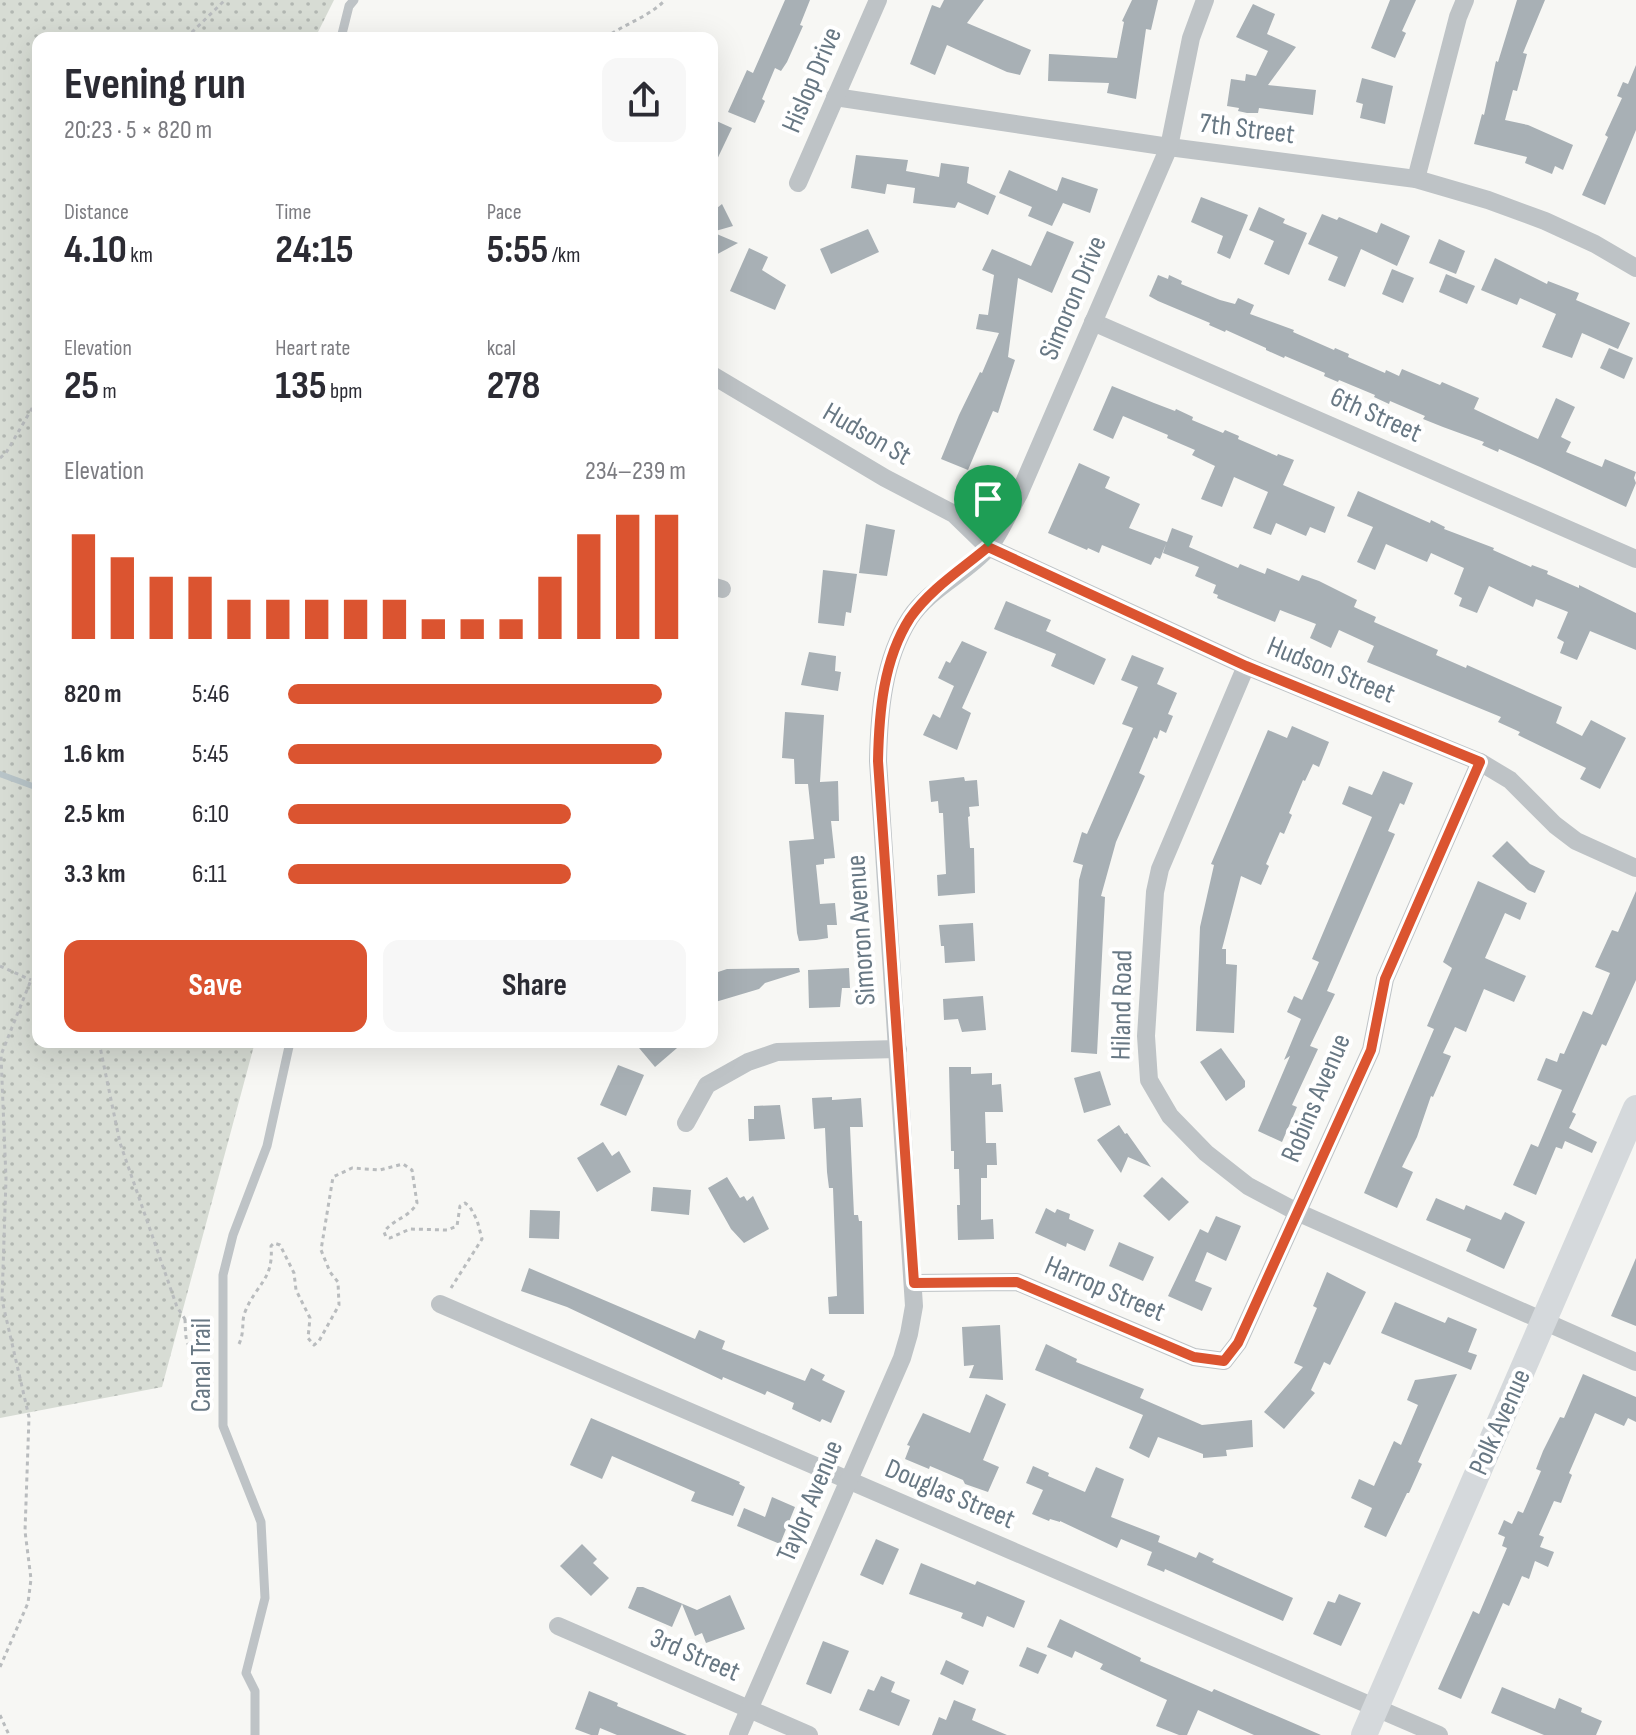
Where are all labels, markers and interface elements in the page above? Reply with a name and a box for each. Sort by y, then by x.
street label: Hislop Drive [775,22,849,138]
text: Evening run [64,58,246,111]
button: share [602,58,686,142]
street label: 7th Street [1198,107,1296,151]
text: 20:23 · 5 × 820 m [64,115,212,146]
text: Distance [64,199,129,226]
text: Time [275,199,311,226]
text: Pace [487,199,522,226]
text: 4.10 [64,226,127,274]
text: 24:15 [275,226,354,274]
text: 5:55 [487,226,548,274]
street label: Simoron Drive [1032,231,1114,365]
text: km [127,242,153,269]
text: /km [548,242,580,269]
text: Elevation [64,335,132,362]
text: Heart rate [275,335,350,362]
text: kcal [487,335,516,362]
text: 25 [64,362,99,410]
text: 135 [275,362,327,410]
text: 278 [487,362,540,410]
text: m [99,378,117,405]
text: bpm [327,378,362,405]
street label: 6th Street [1325,380,1427,450]
street label: Hudson St [817,396,917,472]
text: Elevation [64,456,144,487]
text: 234–239 m [585,456,686,487]
pin [954,465,1022,547]
icon: arrive [966,477,1010,521]
street label: Hudson Street [1262,629,1400,711]
text: 820 m [64,679,122,710]
text: 5:46 [192,679,230,710]
text: 1.6 km [64,739,125,770]
text: 5:45 [192,739,229,770]
text: 2.5 km [64,799,125,830]
text: 6:10 [192,799,229,830]
street label: Simoron Avenue [839,854,883,1006]
text: 3.3 km [64,859,126,890]
text: 6:11 [192,859,227,890]
button: Save [64,940,367,1032]
button: Share [383,940,686,1032]
street label: Hiland Road [1105,950,1139,1060]
street label: Robins Avenue [1274,1029,1358,1167]
street label: Harrop Street [1040,1249,1170,1329]
street label: Canal Trail [185,1318,218,1412]
street label: Polk Avenue [1462,1364,1538,1480]
street label: Taylor Avenue [770,1435,850,1567]
street label: Douglas Street [880,1452,1020,1536]
street label: 3rd Street [645,1621,745,1689]

